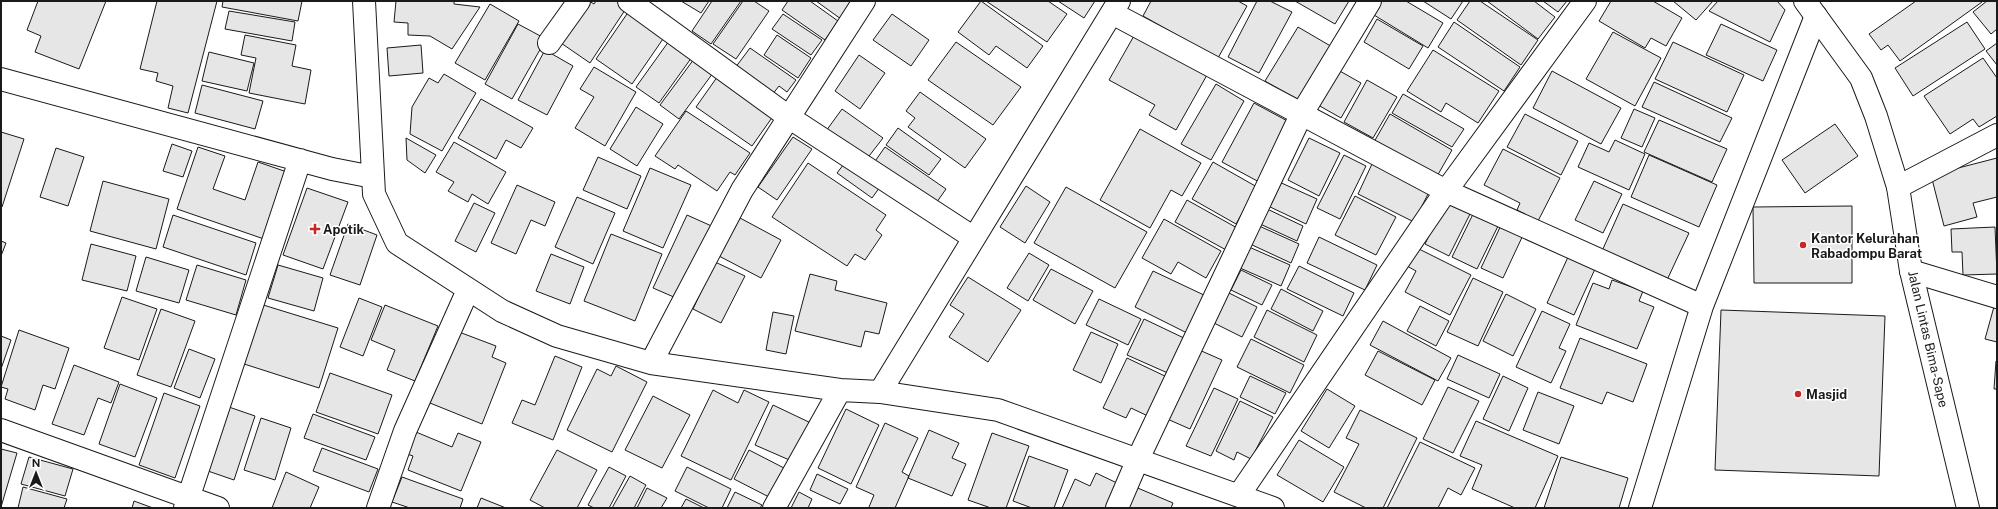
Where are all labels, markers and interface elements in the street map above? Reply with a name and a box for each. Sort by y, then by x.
place label: Apotik [323,222,365,237]
marker: Apotik [310,224,320,234]
place label: Kantor Kelurahan Rabadompu Barat [1811,231,1922,261]
marker: Kantor Kelurahan Rabadompu Barat [1798,240,1808,250]
street label: Jalan Lintas Bima-Sape [1905,269,1951,409]
place label: Masjid [1806,387,1847,402]
marker: Masjid [1793,389,1803,399]
north arrow [16,453,56,493]
text: N [32,457,40,469]

